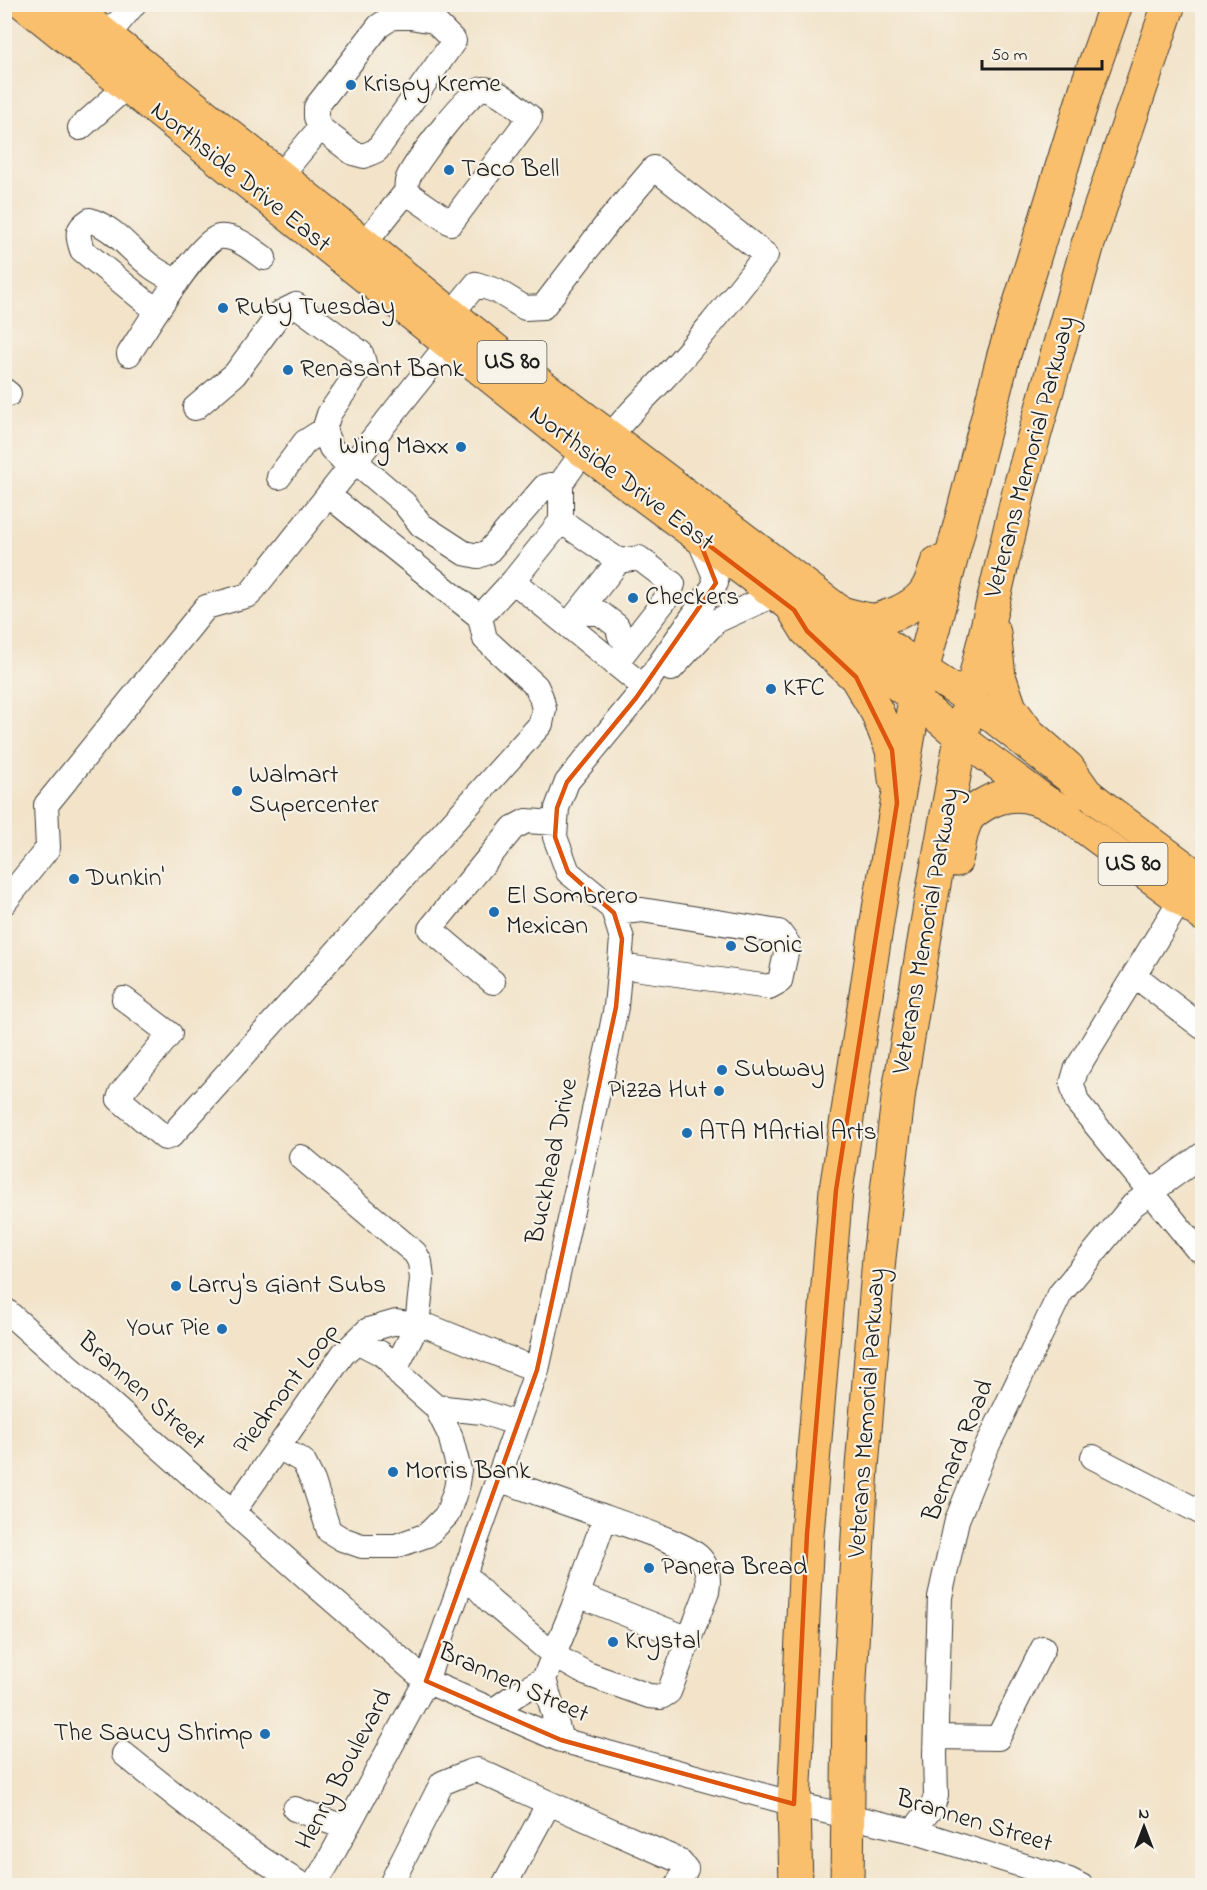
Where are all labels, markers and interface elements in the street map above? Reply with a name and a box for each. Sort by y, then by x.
scale bar [982,33,1102,71]
text: 50 m [991,43,1028,69]
place label: Krispy Kreme [363,66,501,104]
marker: Krispy Kreme [344,78,358,92]
street label: Northside Drive East [141,93,339,263]
place label: Taco Bell [461,151,559,189]
marker: Taco Bell [442,163,456,177]
place label: Ruby Tuesday [235,289,395,327]
marker: Ruby Tuesday [216,301,230,315]
street label: Veterans Memorial Parkway [975,312,1087,603]
road number: US 80 [478,341,546,383]
place label: Renasant Bank [300,351,465,389]
marker: Renasant Bank [281,363,295,377]
street label: Northside Drive East [520,397,722,562]
place label: Wing Maxx [339,428,449,466]
marker: Wing Maxx [454,440,468,454]
place label: Checkers [645,579,739,617]
marker: Checkers [626,591,640,605]
place label: KFC [783,670,825,708]
marker: KFC [764,682,778,696]
place label: Walmart Supercenter [249,757,380,825]
marker: Walmart Supercenter [230,784,244,798]
street label: Veterans Memorial Parkway [883,785,971,1078]
road number: US 80 [1098,843,1168,885]
place label: Dunkin' [85,860,165,898]
marker: Dunkin' [67,872,81,886]
place label: El Sombrero Mexican [506,878,638,946]
marker: El Sombrero Mexican [487,905,501,919]
place label: Sonic [743,927,803,965]
marker: Sonic [724,939,738,953]
place label: Subway [734,1051,825,1089]
marker: Subway [715,1063,729,1077]
place label: Pizza Hut [608,1072,707,1110]
street label: Buckhead Drive [517,1074,589,1248]
marker: Pizza Hut [712,1084,726,1098]
place label: ATA MArtial Arts [699,1114,877,1152]
marker: ATA MArtial Arts [680,1126,694,1140]
place label: Larry's Giant Subs [188,1267,386,1305]
street label: Veterans Memorial Parkway [839,1267,897,1560]
marker: Larry's Giant Subs [169,1279,183,1293]
place label: Your Pie [126,1310,210,1348]
street label: Piedmont Loop [225,1315,349,1463]
marker: Your Pie [215,1322,229,1336]
street label: Brannen Street [67,1323,214,1460]
street label: Bernard Road [913,1374,1005,1528]
place label: Morris Bank [405,1453,531,1491]
marker: Morris Bank [386,1465,400,1479]
place label: Panera Bread [661,1549,808,1587]
marker: Panera Bread [642,1561,656,1575]
place label: Krystal [625,1623,701,1661]
street label: Brannen Street [430,1633,595,1734]
marker: Krystal [606,1635,620,1649]
street label: Henry Boulevard [287,1683,404,1857]
place label: The Saucy Shrimp [53,1715,253,1753]
marker: The Saucy Shrimp [258,1727,272,1741]
street label: Brannen Street [890,1780,1057,1864]
north arrow [1114,1797,1174,1857]
text: N [1139,1802,1150,1826]

